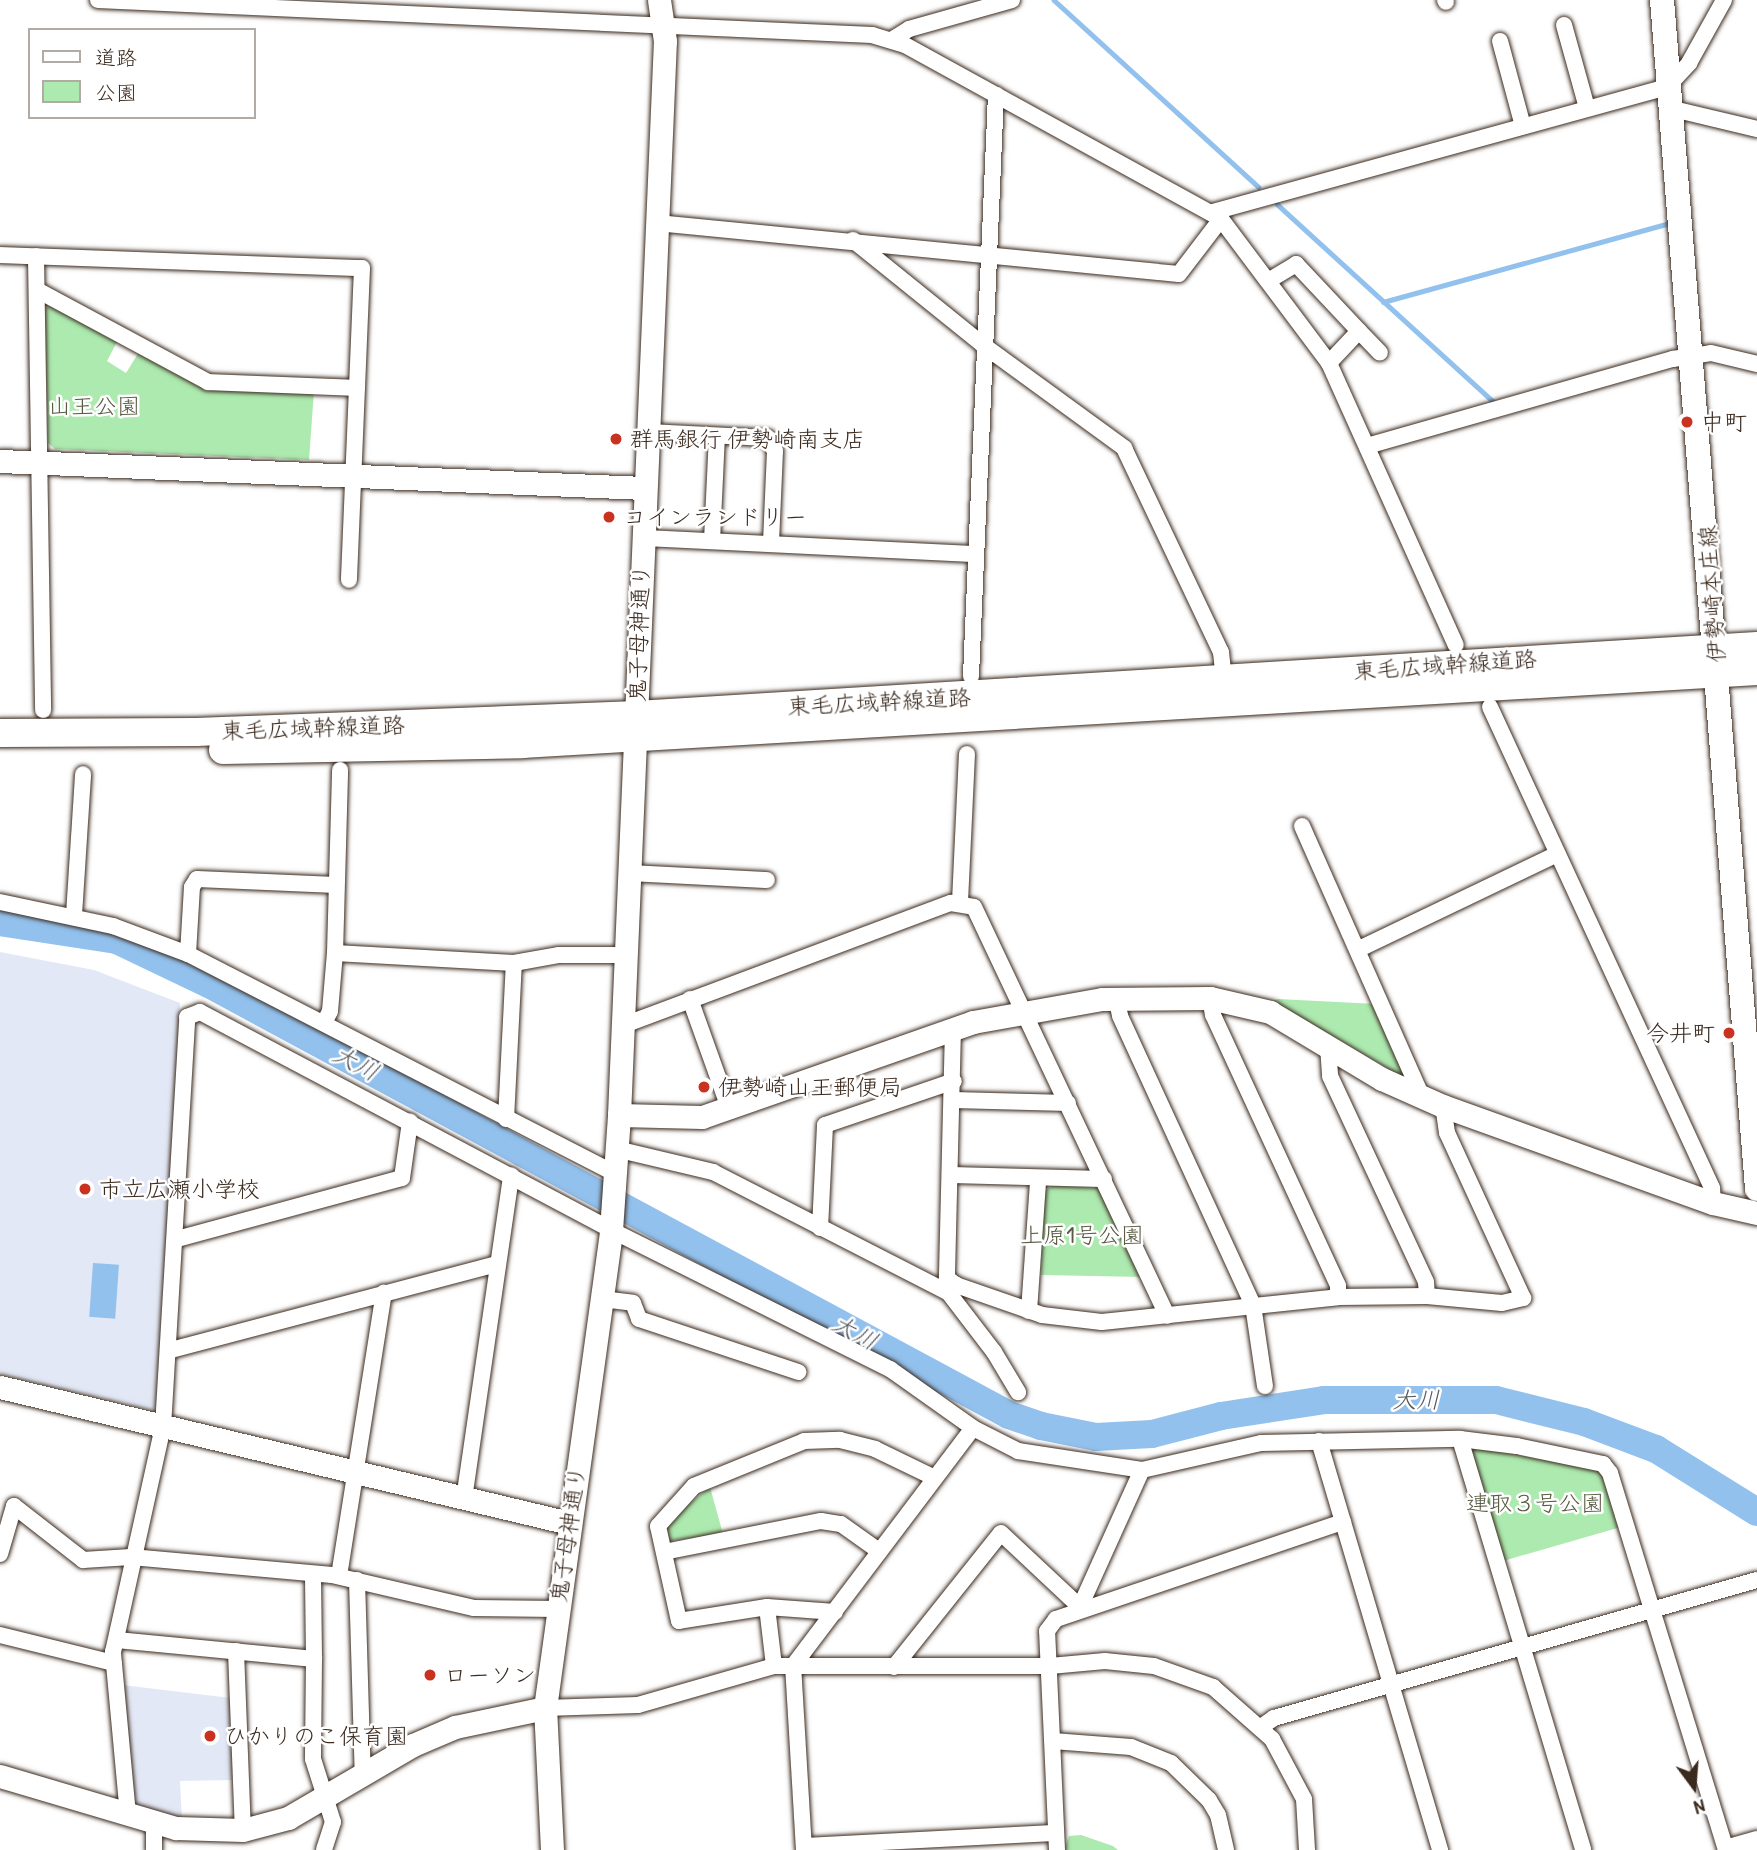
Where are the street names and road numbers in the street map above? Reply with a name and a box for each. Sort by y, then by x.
street label: 伊勢崎本庄線 [1693,524,1731,664]
street label: 鬼子母神通り [623,564,655,702]
street label: 東毛広域幹線道路 [1352,645,1538,685]
street label: 東毛広域幹線道路 [786,683,972,721]
street label: 東毛広域幹線道路 [221,711,405,745]
street label: 鬼子母神通り [545,1464,591,1604]

